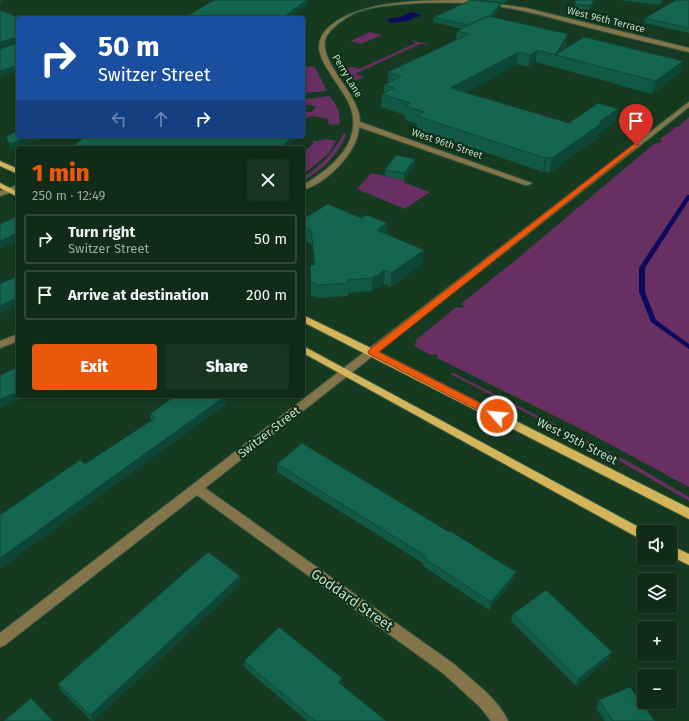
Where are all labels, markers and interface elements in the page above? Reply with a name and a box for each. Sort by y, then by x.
street label: West 96th Terrace [566,4,646,36]
text: 50 m [98,30,160,63]
icon: right [32,32,84,84]
street label: Perry Lane [330,52,364,100]
text: Switzer Street [98,64,210,86]
pin [619,104,653,145]
icon: left [108,108,130,130]
icon: ahead [150,108,172,130]
icon: right [192,108,214,130]
icon: arrive [625,110,647,132]
street label: West 96th Street [410,126,484,162]
text: 1 min [32,159,90,187]
button: close [247,159,289,201]
text: 250 m · 12:49 [32,188,105,203]
text: Turn right [68,223,135,241]
icon: right [34,228,56,250]
text: 50 m [254,230,287,248]
text: Switzer Street [68,241,149,256]
icon: arrive [34,284,56,306]
text: Arrive at destination [68,286,209,304]
text: 200 m [246,286,287,304]
button: Exit [32,344,157,390]
button: Share [165,344,289,390]
position arrow [476,395,518,437]
street label: Switzer Street [235,403,303,461]
street label: West 95th Street [534,415,620,468]
map controls [637,525,677,709]
button: sound [637,525,677,565]
street label: Goddard Street [308,565,397,635]
button: layers [637,573,677,613]
button: + [637,621,677,661]
button: − [637,669,677,709]

